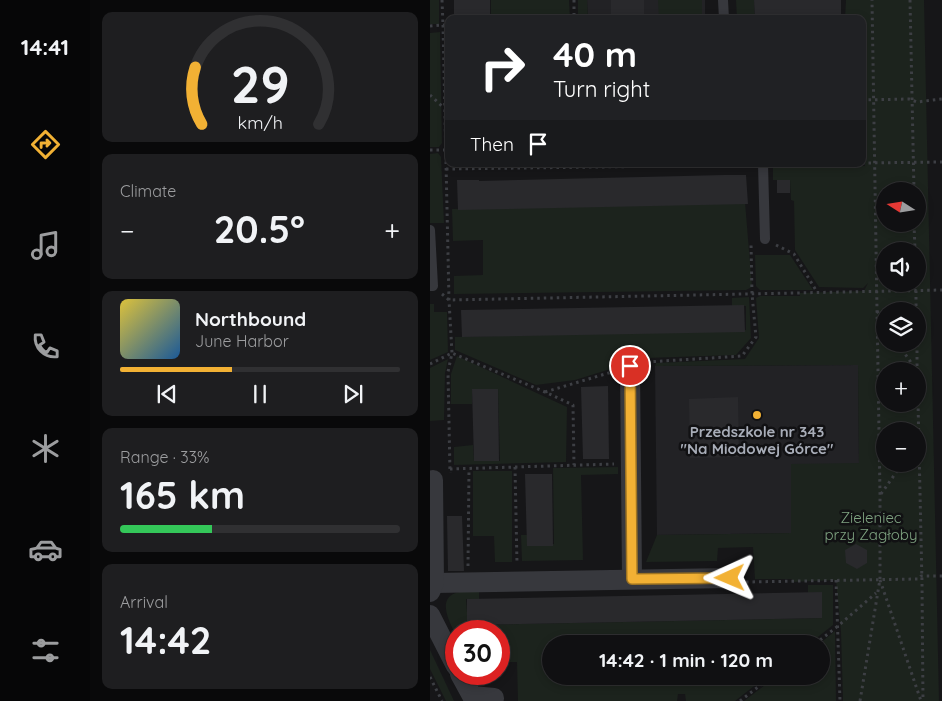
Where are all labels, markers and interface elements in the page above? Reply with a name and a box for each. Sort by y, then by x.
text: 40 m [553,32,637,76]
text: 14:41 [21,33,69,61]
icon: right [470,35,535,100]
text: 29 [230,51,290,116]
text: Turn right [553,75,650,103]
text: km/h [237,111,283,133]
icon: directions [28,127,63,162]
icon: arrive [524,130,552,158]
text: Then [470,132,514,156]
text: Climate [120,181,176,201]
north arrow [876,182,926,232]
map controls [876,182,926,472]
text: 20.5° [214,205,305,253]
text: − [120,213,135,248]
text: + [384,213,400,248]
icon: music [28,228,63,263]
button: sound [876,242,926,292]
button: layers [876,302,926,352]
text: Northbound [195,307,306,331]
icon: phone [28,329,63,364]
text: June Harbor [195,331,289,351]
pin [609,345,651,387]
icon: arrive [616,352,644,380]
button: + [876,362,926,412]
icon: previous [153,380,181,408]
icon: pause [246,380,274,408]
icon: next [339,380,367,408]
marker: Przedszkole nr 343 "Na Miodowej Górce" [751,409,763,421]
place label: Przedszkole nr 343 "Na Miodowej Górce" [681,422,834,458]
button: − [876,422,926,472]
icon: climate [28,431,63,466]
text: Range · 33% [120,447,209,467]
text: 165 km [120,471,245,519]
park label: Zieleniec przy Zagłoby [825,508,917,544]
icon: car [28,532,63,567]
position arrow [703,551,755,603]
text: Arrival [120,592,168,612]
text: 14:42 [120,616,211,664]
speed limit sign: 30 [445,620,510,685]
icon: filters [28,633,63,668]
text: 14:42 · 1 min · 120 m [599,648,773,672]

